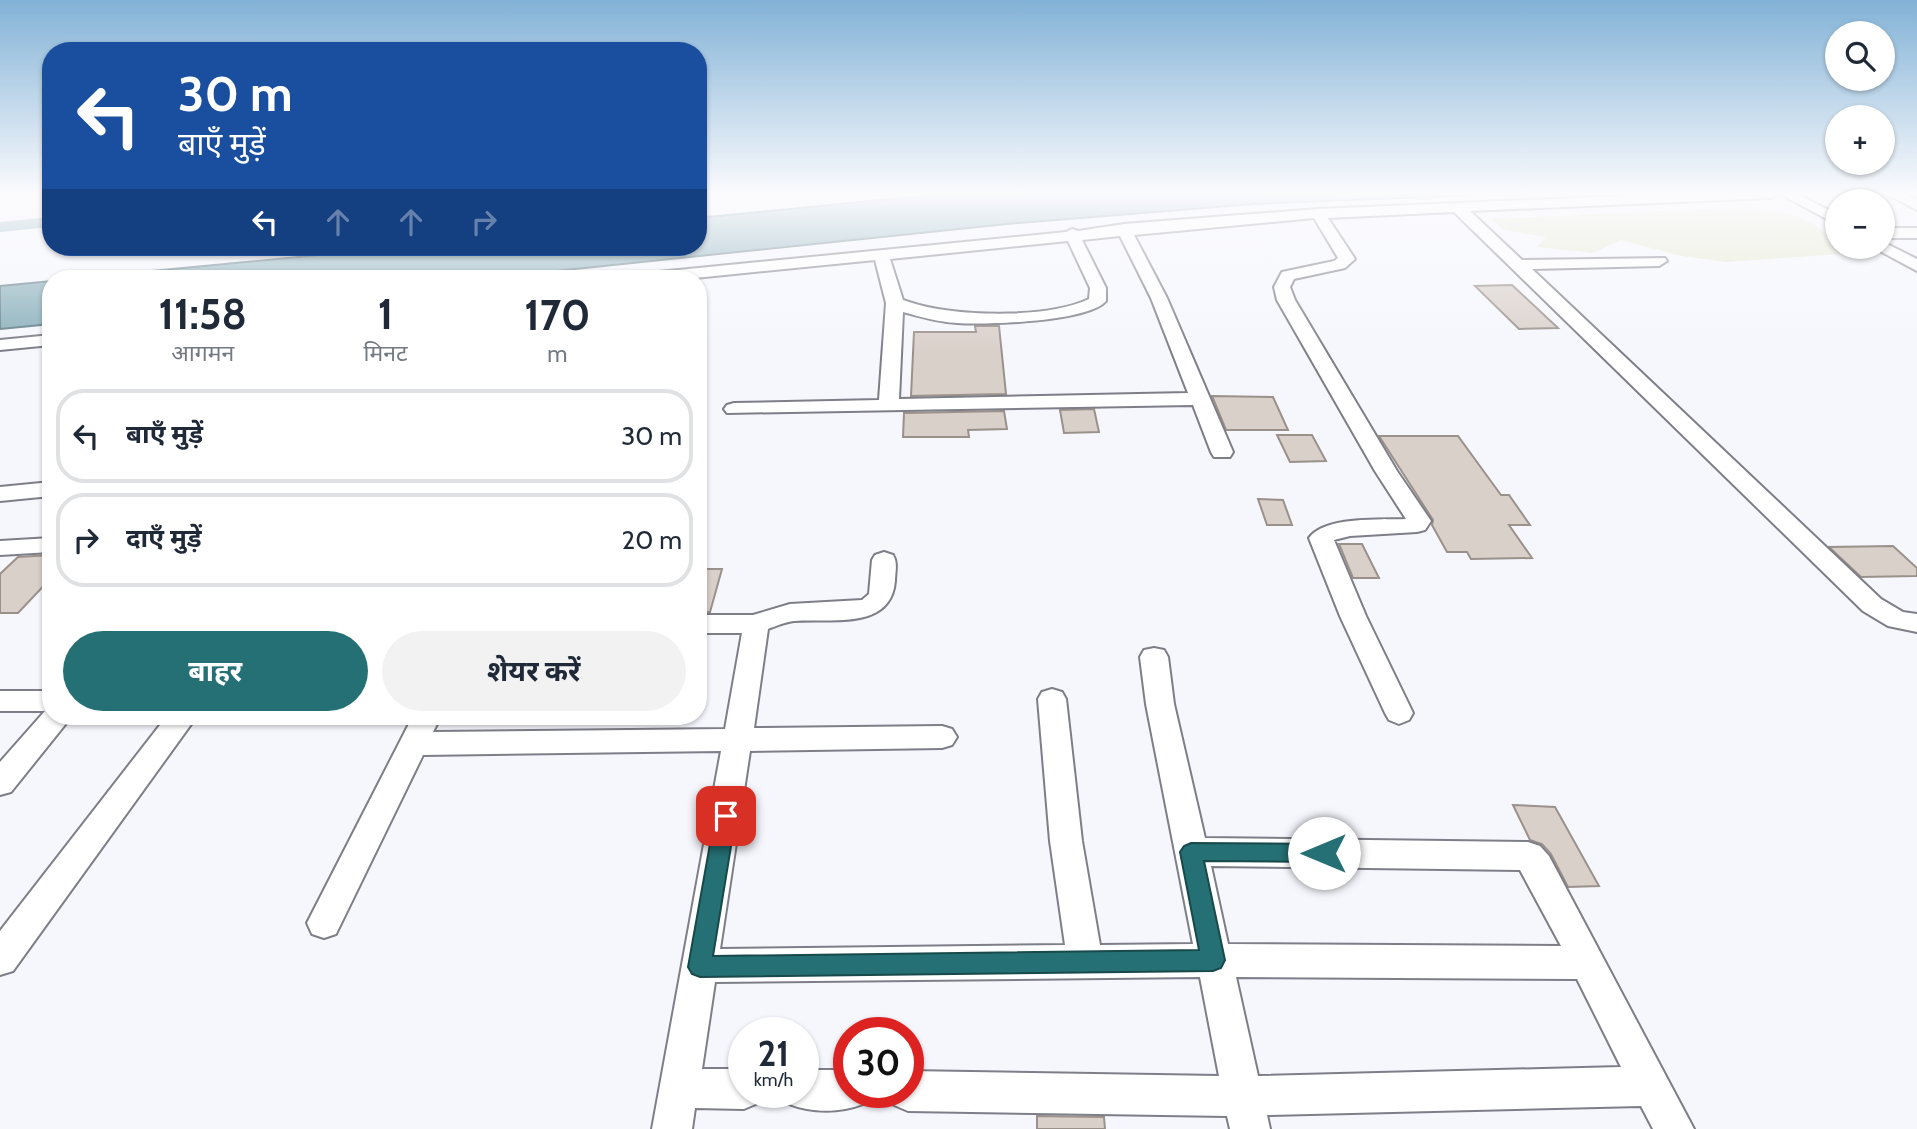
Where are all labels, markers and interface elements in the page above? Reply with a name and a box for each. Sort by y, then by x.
map controls [1825,21,1895,259]
button: search [1825,21,1895,91]
text: 30 m [178,64,293,123]
icon: left [63,70,154,161]
button: + [1825,105,1895,175]
text: बाएँ मुड़ें [178,124,266,163]
button: − [1825,189,1895,259]
icon: left [246,203,284,241]
icon: ahead [319,203,357,241]
icon: ahead [392,203,430,241]
icon: right [465,203,503,241]
text: 11:58 [159,288,247,340]
text: 1 [378,288,393,340]
text: 170 [524,289,590,341]
text: आगमन [171,339,234,367]
text: मिनट [363,339,408,367]
text: m [547,340,567,368]
icon: left [67,417,105,455]
text: बाएँ मुड़ें [126,418,203,450]
text: 30 m [621,420,682,452]
icon: right [67,521,105,559]
text: दाएँ मुड़ें [126,522,202,554]
text: 20 m [622,524,682,556]
button: बाहर [63,631,368,711]
button: शेयर करें [382,631,686,711]
pin [696,786,756,846]
icon: arrive [707,797,745,835]
position arrow [1287,816,1361,890]
speed limit sign: 30 [833,1017,924,1108]
text: 21 [758,1032,789,1075]
text: km/h [754,1069,793,1091]

